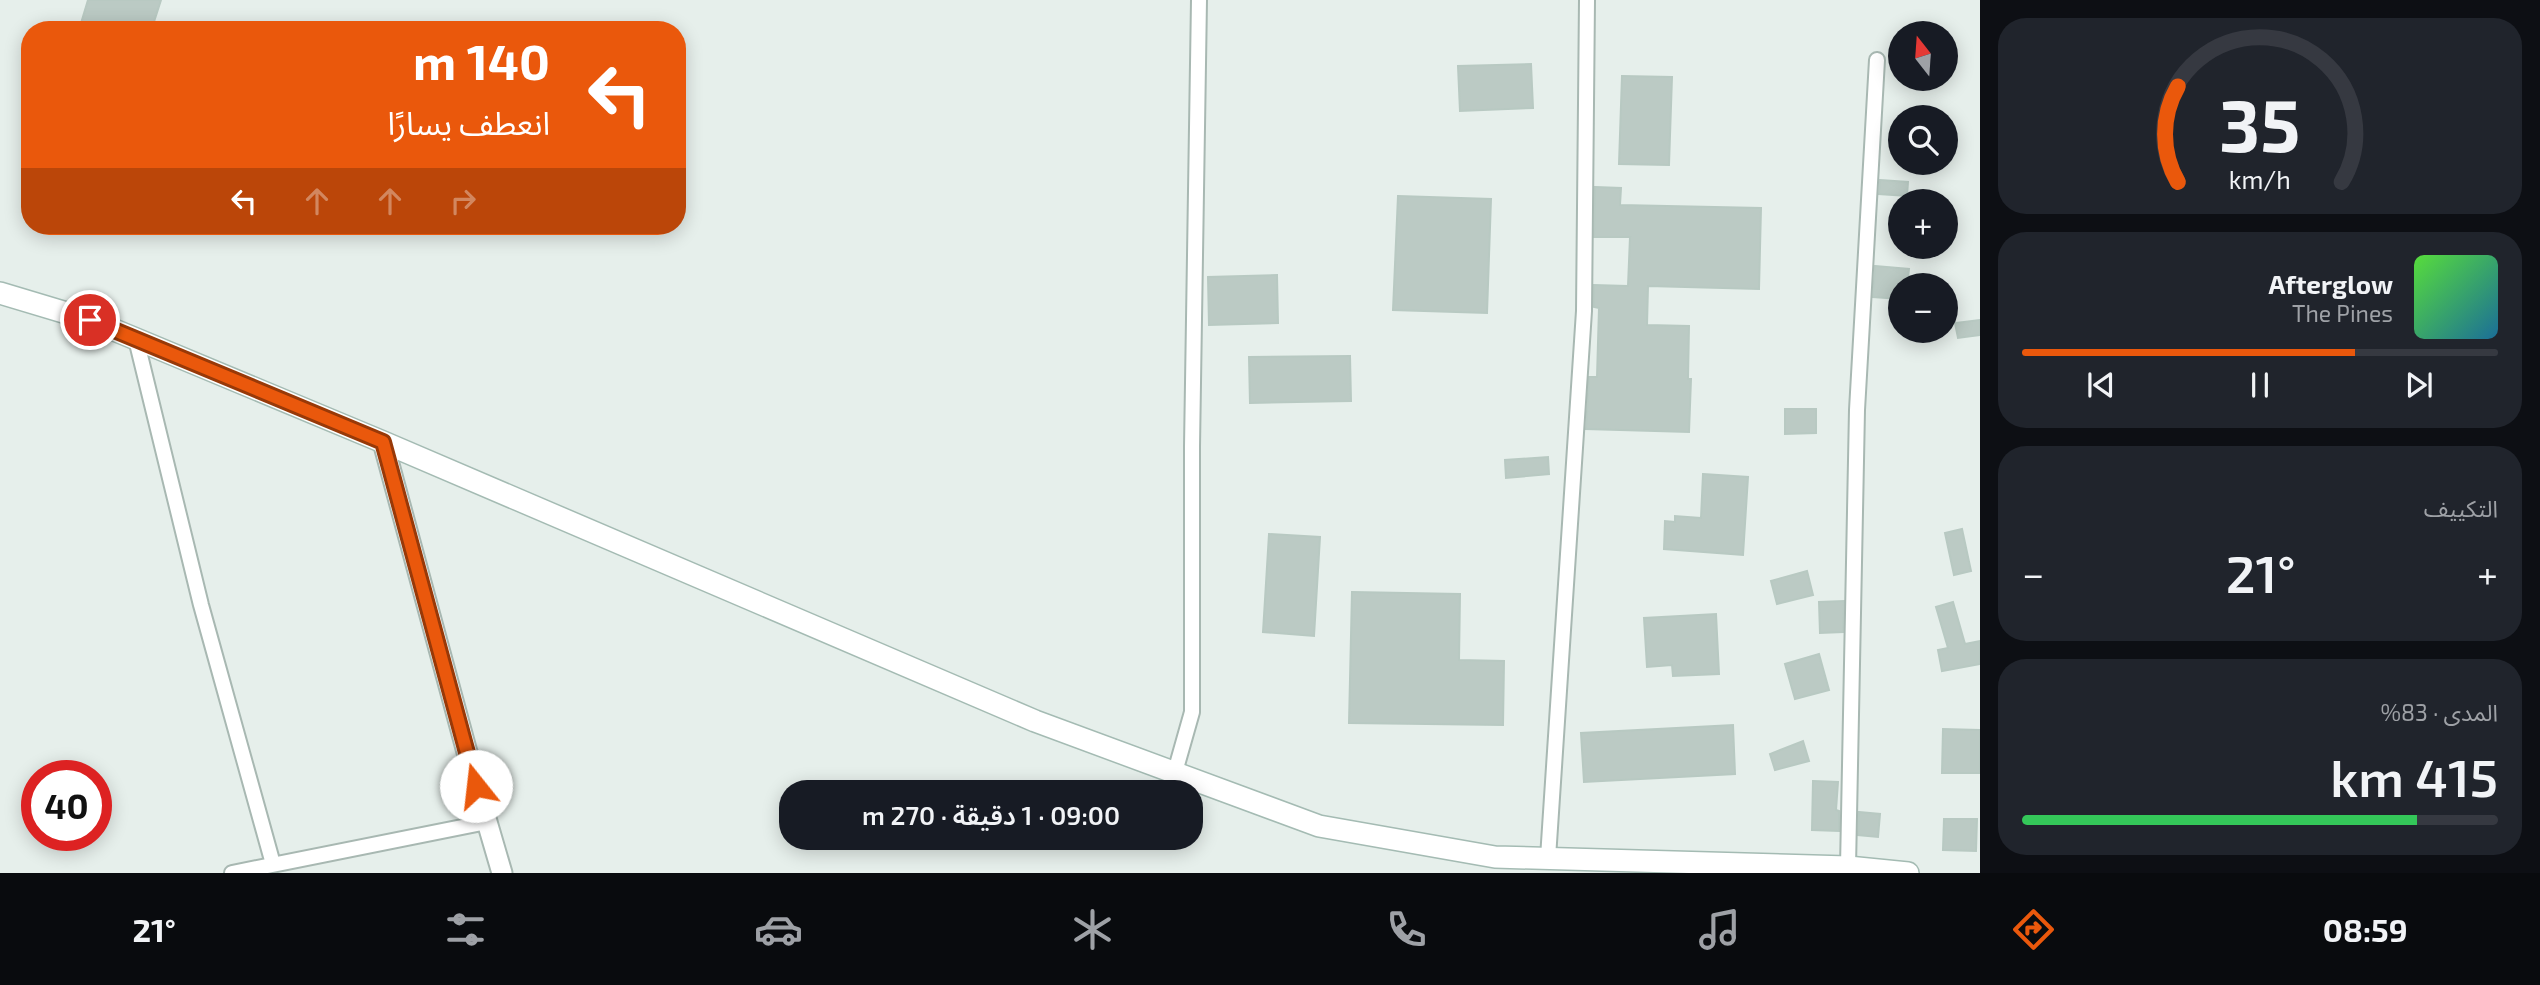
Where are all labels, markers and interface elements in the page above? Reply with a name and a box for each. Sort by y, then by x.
north arrow [1888,21,1958,91]
map controls [1888,21,1958,343]
text: 140 m [413,31,550,90]
icon: left [574,49,665,140]
text: 35 [2219,79,2301,167]
text: انعطف يسارًا [387,103,550,141]
button: search [1888,105,1958,175]
text: km/h [2229,164,2291,194]
icon: left [225,182,263,220]
icon: ahead [298,182,336,220]
icon: ahead [371,182,409,220]
icon: right [444,182,482,220]
button: + [1888,189,1958,259]
text: Afterglow [2268,268,2393,299]
button: − [1888,273,1958,343]
pin [60,290,120,350]
text: The Pines [2292,299,2393,327]
icon: arrive [71,301,109,339]
icon: previous [2082,366,2120,404]
icon: pause [2241,366,2279,404]
icon: next [2400,366,2438,404]
text: التكييف [2424,494,2498,522]
text: 21° [2226,541,2296,603]
text: − [2022,550,2044,596]
text: + [2477,550,2498,596]
text: المدى · 83% [2381,698,2498,726]
text: 415 km [2330,745,2498,807]
position arrow [439,749,513,823]
speed limit sign: 40 [21,760,112,851]
text: 09:00 · 1 دقيقة · 270 m [862,799,1120,830]
icon: filters [441,905,490,954]
icon: car [754,905,803,954]
icon: climate [1068,905,1117,954]
icon: phone [1382,905,1431,954]
icon: music [1695,905,1744,954]
icon: directions [2009,905,2058,954]
text: 21° [132,910,176,948]
text: 08:59 [2323,910,2408,948]

